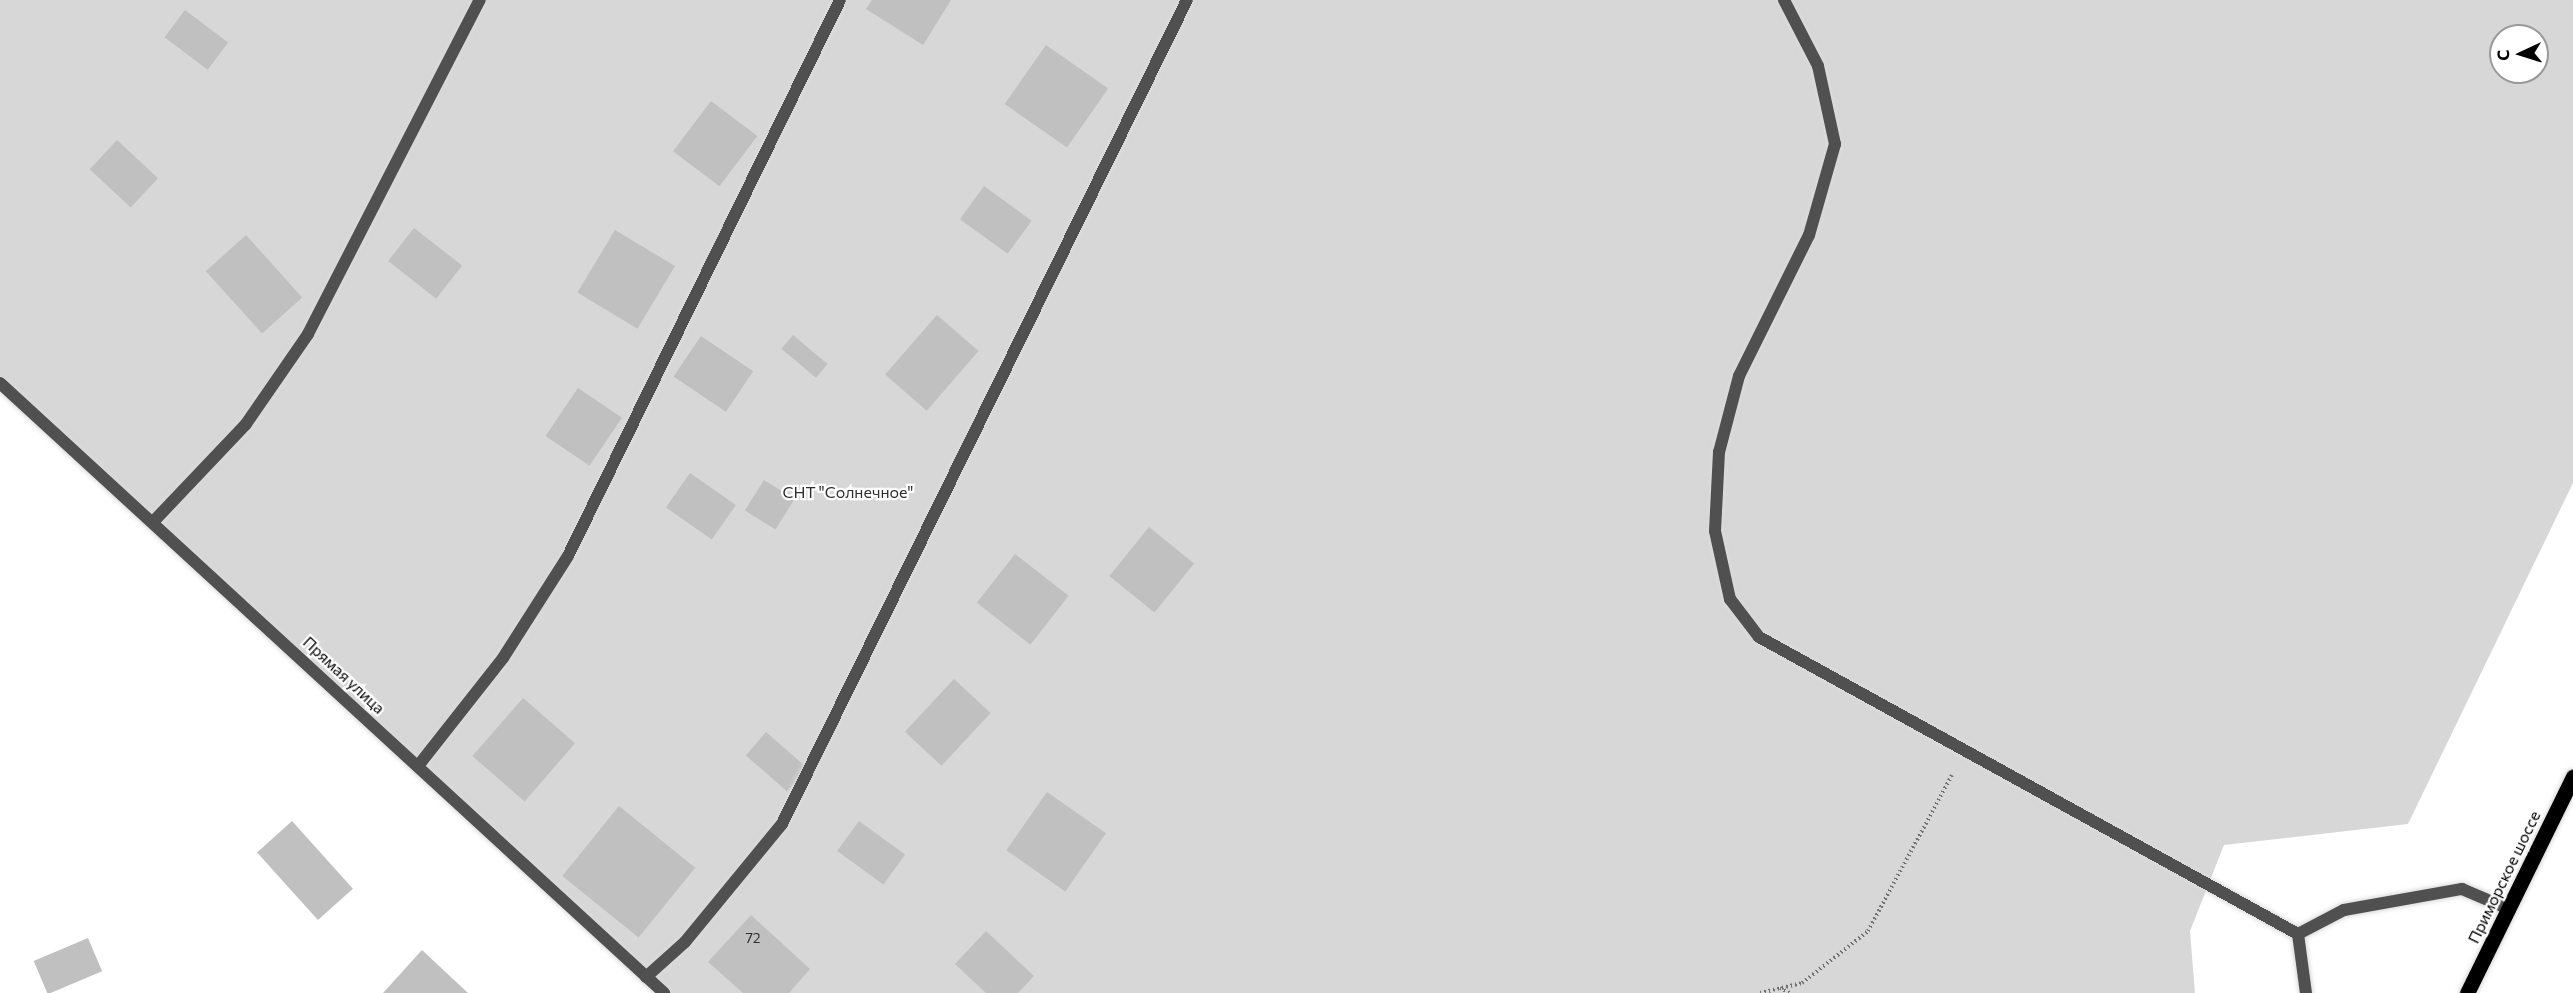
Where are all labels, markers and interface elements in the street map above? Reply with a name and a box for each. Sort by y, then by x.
north arrow [2489,24,2549,84]
text: С [2493,49,2512,61]
park label: СНТ "Солнечное" [783,482,913,502]
street label: Прямая улица [299,632,389,718]
street label: Приморское шоссе [2464,808,2544,946]
house number: 72 [745,930,761,946]

